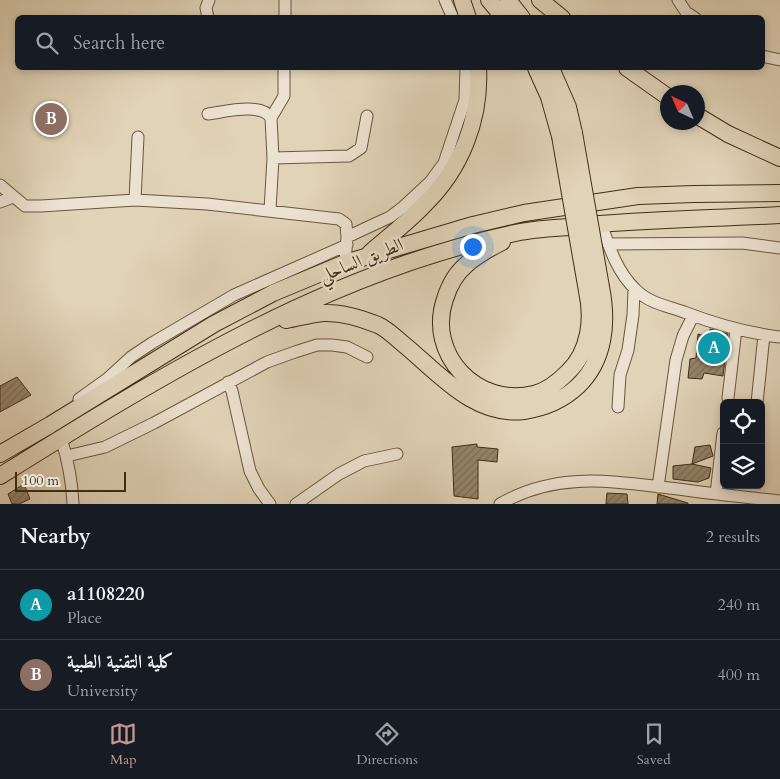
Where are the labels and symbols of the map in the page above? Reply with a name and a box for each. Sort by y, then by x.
north arrow [660,85,705,130]
pin: B [35,100,67,138]
street label: الطريق الساحلي [315,232,409,292]
your location [460,234,486,260]
pin: A [698,329,730,367]
scale bar [15,469,126,492]

